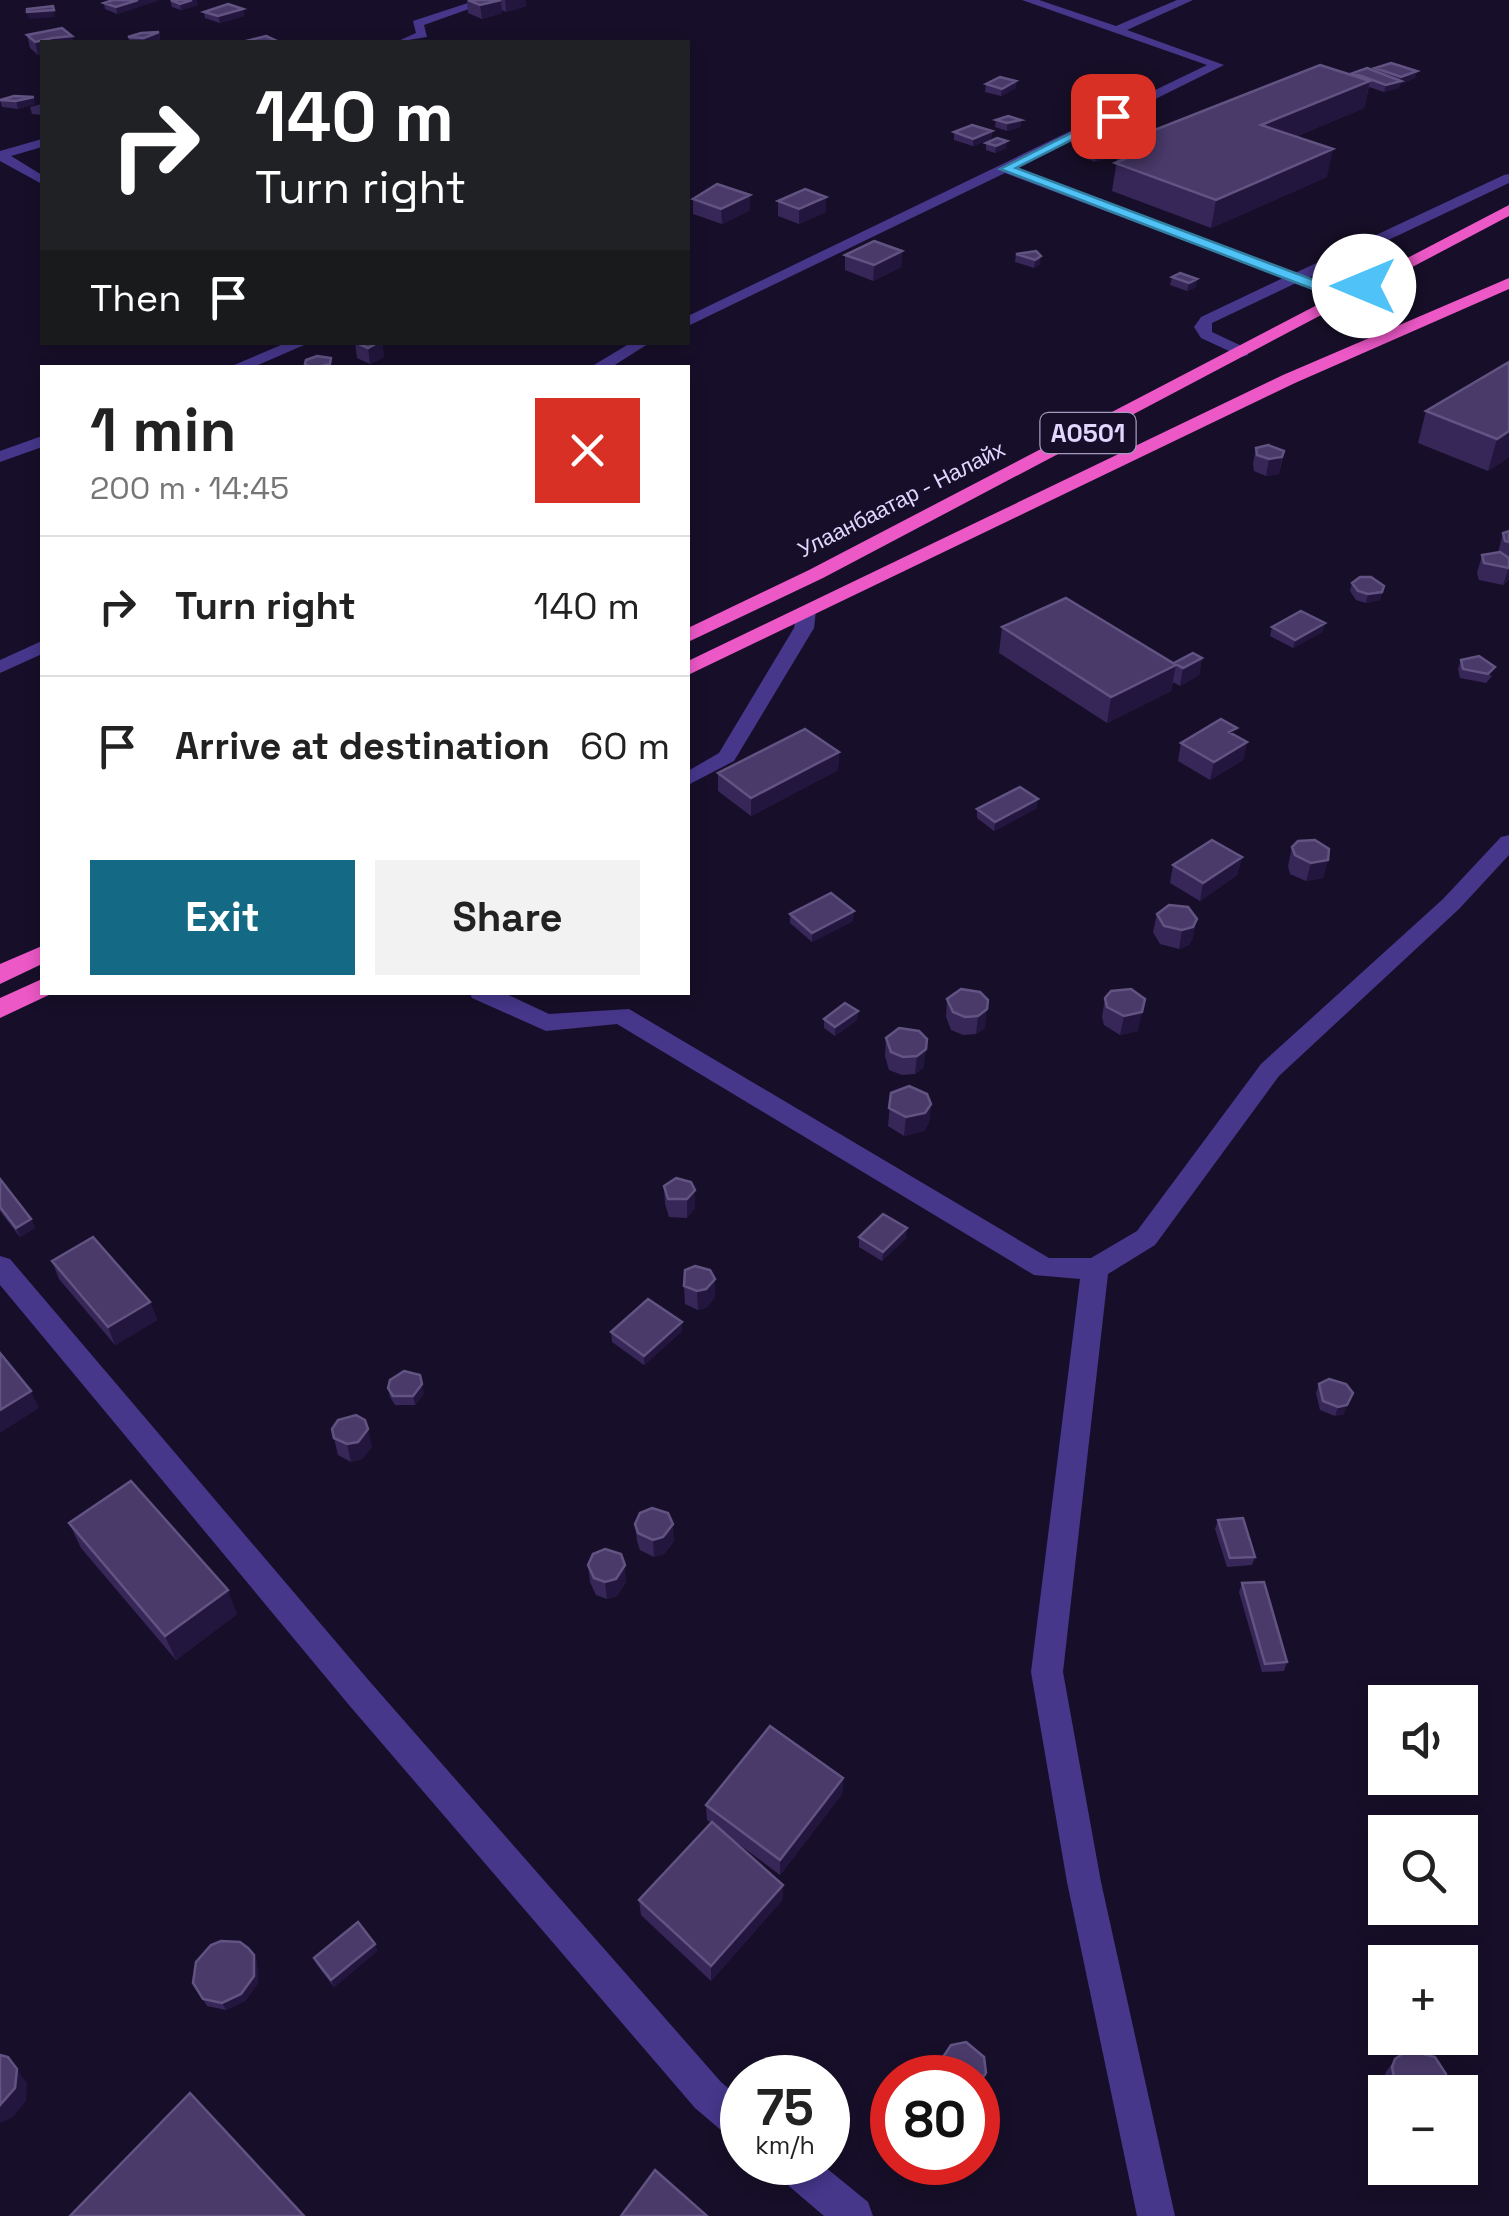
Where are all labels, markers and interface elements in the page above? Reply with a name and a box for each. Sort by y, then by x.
text: 140 m [255,72,454,161]
pin [1071,74,1156,159]
icon: right [90,80,220,210]
icon: arrive [1086,89,1141,144]
text: Turn right [255,159,466,216]
position arrow [1312,234,1416,338]
icon: arrive [201,270,256,325]
text: Then [90,274,181,322]
text: 1 min [90,392,237,469]
button: close [535,398,640,503]
road number: A0501 [1040,413,1136,453]
street label: Улаанбаатар - Налайх [793,435,1009,563]
text: 200 m · 14:45 [90,468,289,508]
icon: right [90,579,145,634]
text: Turn right [175,582,356,630]
text: 140 m [534,582,640,630]
icon: arrive [90,719,145,774]
text: Arrive at destination [175,722,550,770]
text: 60 m [580,722,670,770]
button: Exit [90,860,355,975]
button: Share [375,860,640,975]
map controls [1368,1685,1478,2185]
button: sound [1368,1685,1478,1795]
button: search [1368,1815,1478,1925]
button: + [1368,1945,1478,2055]
speed limit sign: 80 [870,2055,1000,2185]
button: − [1368,2075,1478,2185]
text: 75 [756,2076,814,2140]
text: km/h [755,2129,815,2161]

